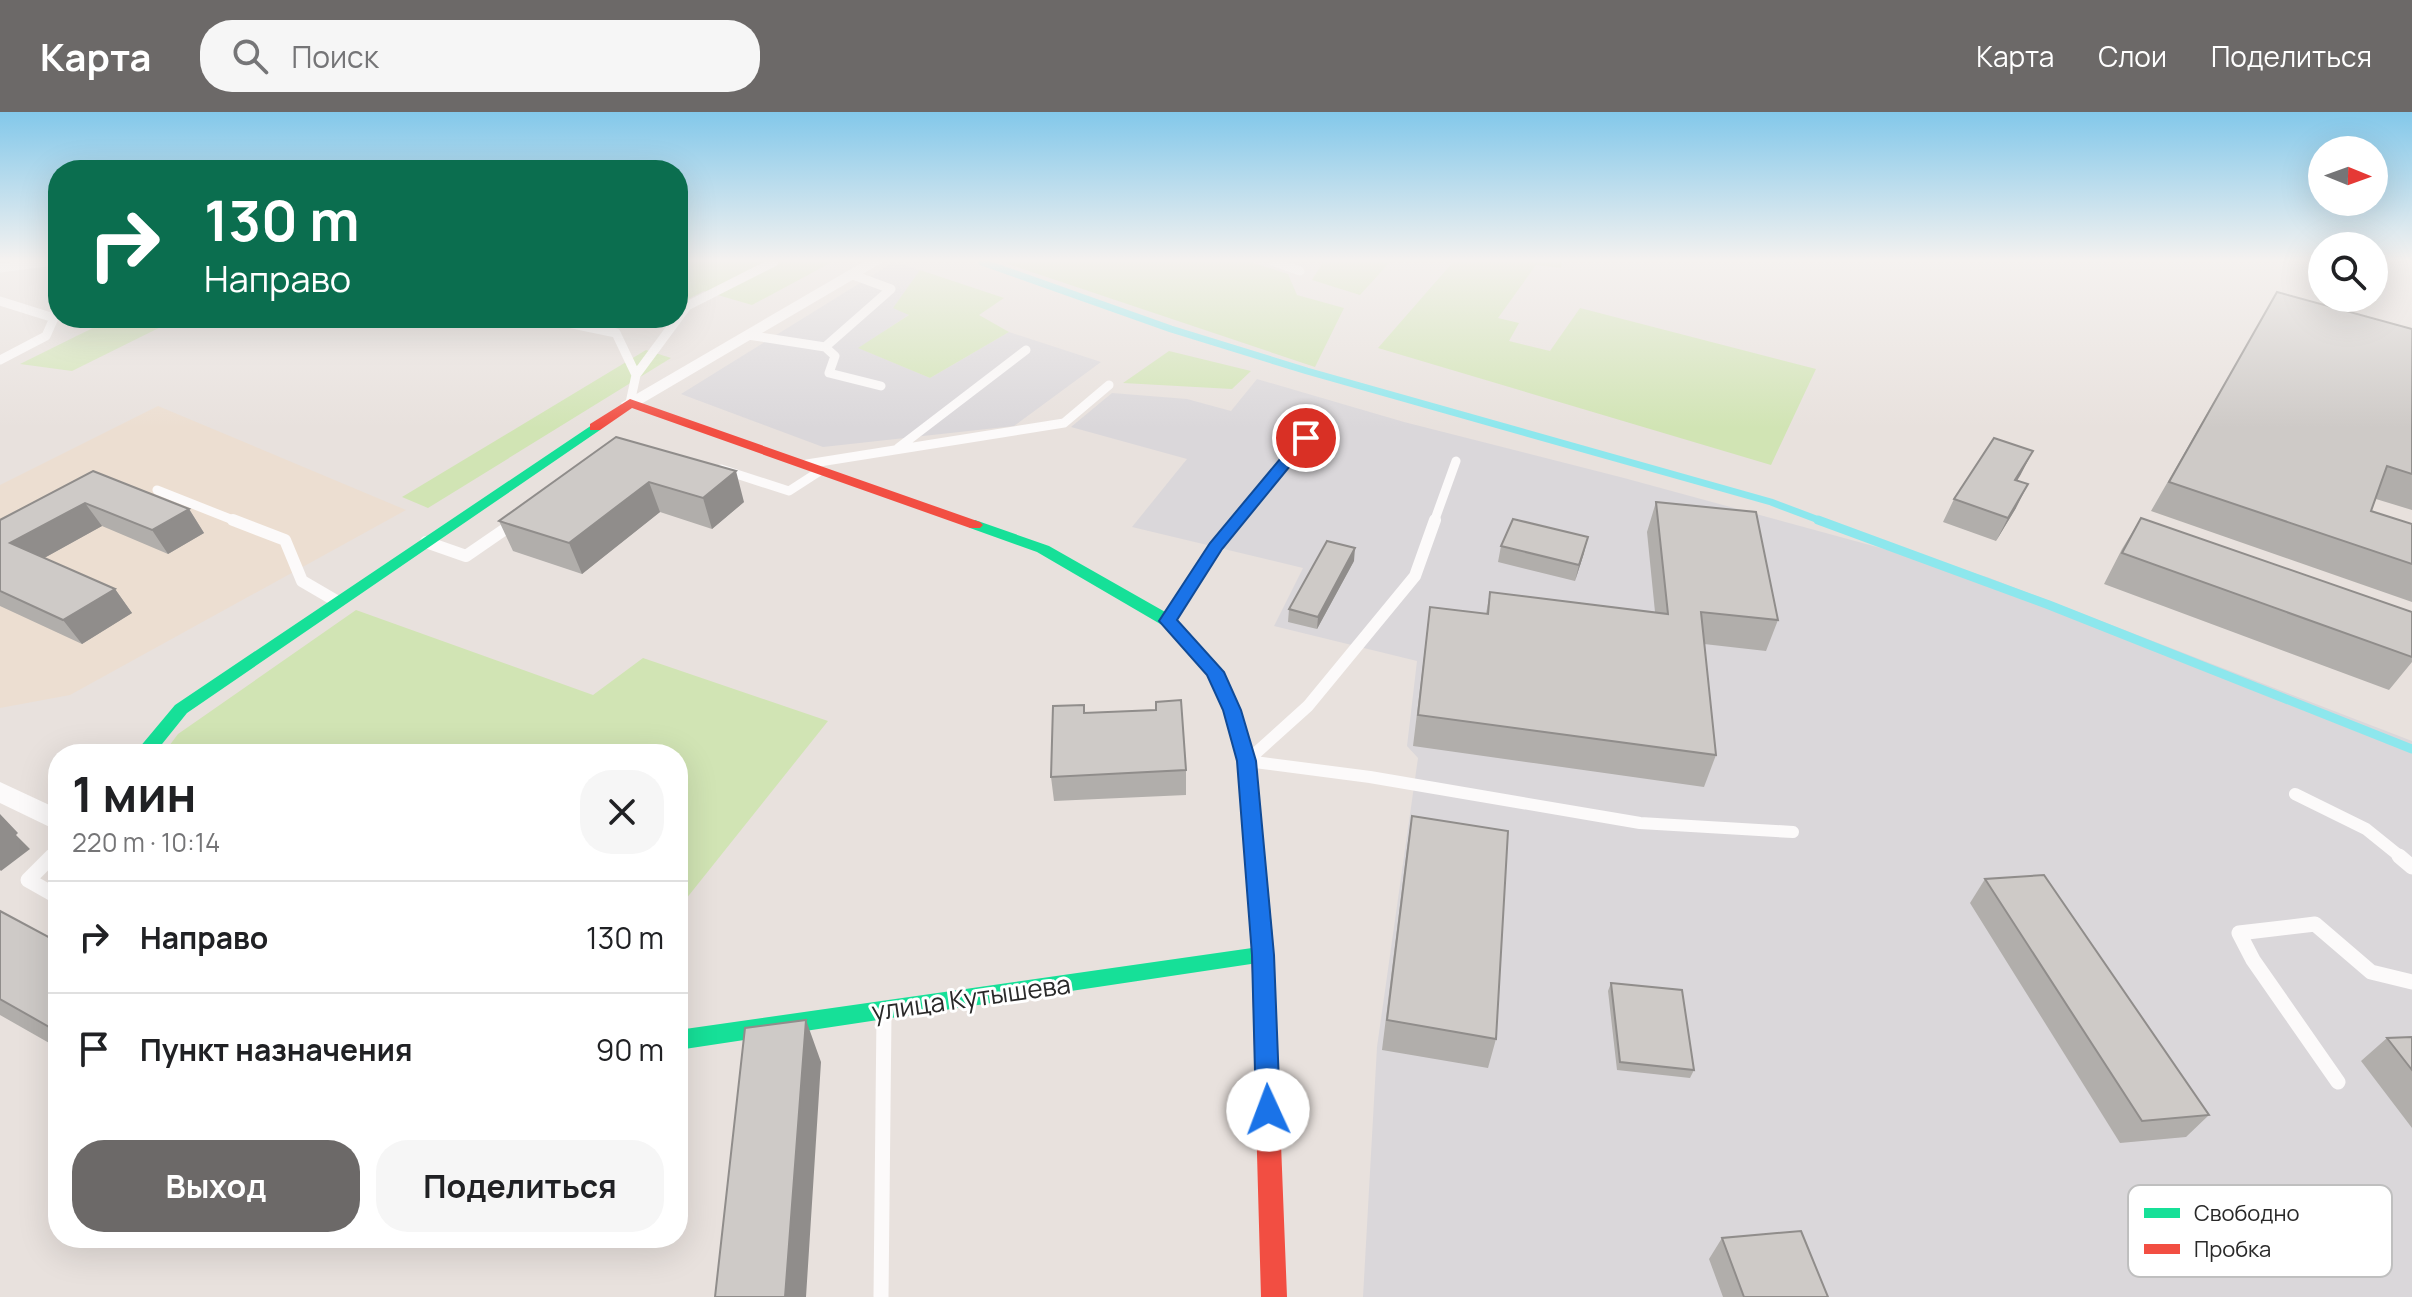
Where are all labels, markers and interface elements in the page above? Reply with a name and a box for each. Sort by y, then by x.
search box [200,20,760,92]
text: Карта [40,30,152,82]
icon: search [228,34,272,78]
text: Поиск [292,36,379,77]
text: Карта [1976,37,2054,75]
text: Слои [2098,37,2167,75]
text: Поделиться [2211,37,2372,75]
north arrow [2308,136,2388,216]
map controls [2308,136,2388,312]
text: 130 m [204,181,360,258]
icon: right [72,192,176,296]
button: search [2308,232,2388,312]
text: Направо [204,254,351,303]
pin [1272,404,1340,472]
icon: arrive [1284,416,1328,460]
text: 1 мин [72,761,196,826]
button: close [580,770,664,854]
text: 220 m · 10:14 [72,824,220,860]
icon: right [72,915,116,959]
text: Направо [140,917,268,958]
text: 130 m [586,917,664,958]
street label: улица Кутышева [869,965,1073,1029]
icon: arrive [72,1027,116,1071]
text: Пункт назначения [140,1029,413,1070]
text: 90 m [596,1029,664,1070]
position arrow [1226,1068,1310,1152]
button: Выход [72,1140,360,1232]
button: Поделиться [376,1140,664,1232]
legend [2128,1185,2392,1277]
text: Свободно [2194,1198,2300,1228]
text: Пробка [2194,1234,2271,1264]

